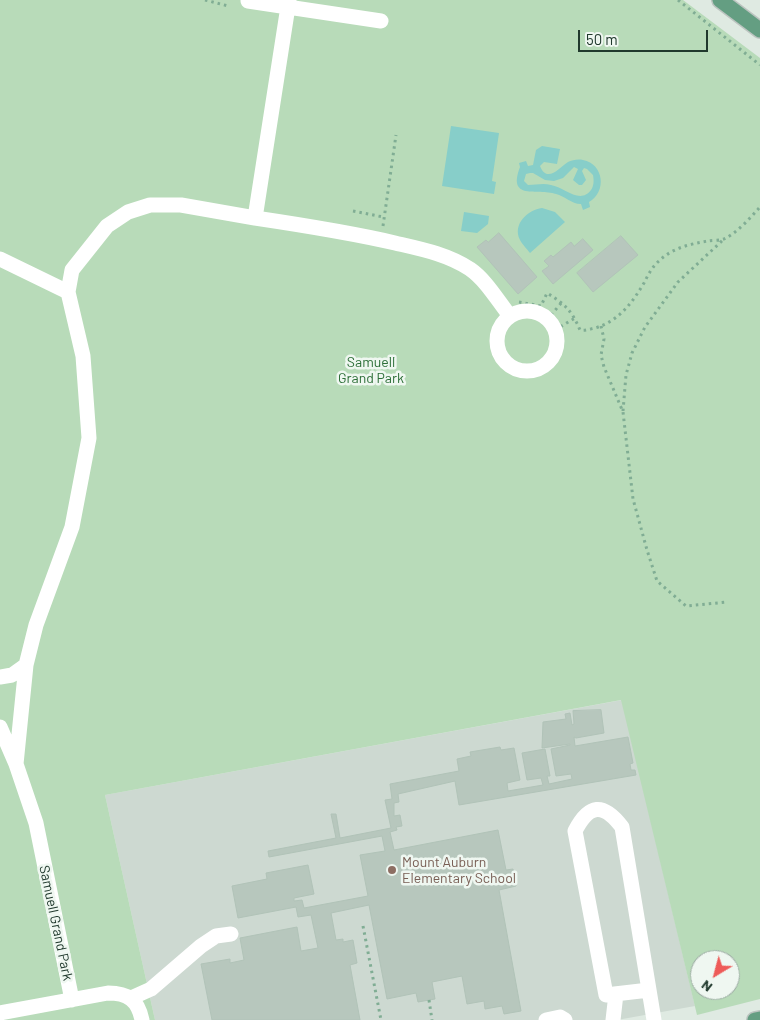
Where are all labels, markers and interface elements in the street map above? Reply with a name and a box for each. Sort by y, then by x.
scale bar [580,20,710,52]
text: 50 m [586,30,618,48]
park label: Samuell Grand Park [338,354,404,387]
place label: Mount Auburn Elementary School [402,854,516,886]
street label: Samuell Grand Park [36,864,76,982]
marker: Mount Auburn Elementary School [386,864,398,876]
north arrow [690,950,740,1000]
text: N [697,977,715,996]

